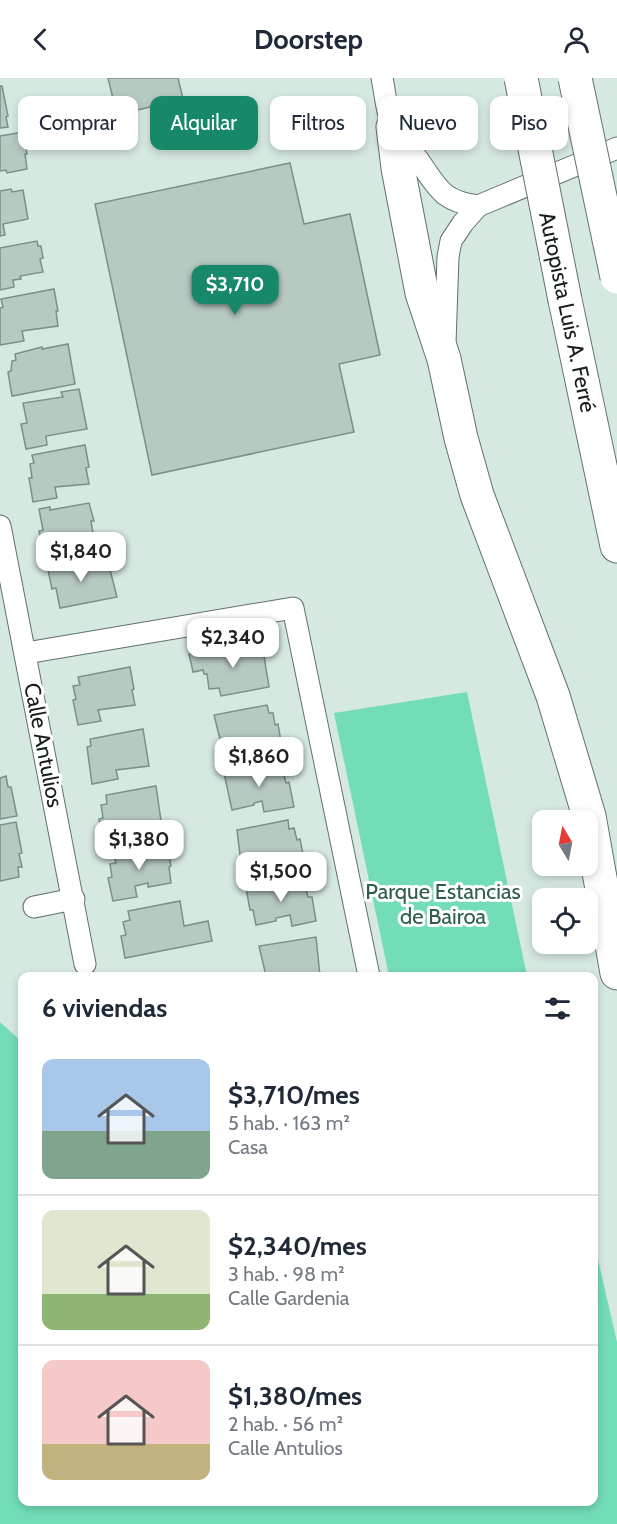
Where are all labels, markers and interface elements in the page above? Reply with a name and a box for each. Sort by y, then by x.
icon: back [24,23,57,56]
text: Doorstep [254,23,363,56]
icon: person [560,23,593,56]
chip: Comprar [18,96,138,150]
chip: Alquilar [150,96,258,150]
chip: Filtros [270,96,366,150]
chip: Nuevo [378,96,478,150]
chip: Piso [490,96,568,150]
street label: Autopista Luis A. Ferré [533,209,602,415]
pin: $3,710 [186,265,284,316]
text: $3,710 [206,272,264,296]
pin: $1,840 [32,532,130,583]
text: $1,840 [50,539,112,563]
pin: $2,340 [184,618,282,669]
text: $2,340 [201,625,265,649]
street label: Calle Antulios [18,681,69,810]
pin: $1,860 [210,737,308,788]
text: $1,860 [228,744,290,768]
north arrow [532,810,598,876]
map controls [532,810,598,954]
pin: $1,380 [90,820,188,871]
text: $1,380 [109,827,169,851]
pin: $1,500 [232,852,330,903]
text: $1,500 [250,859,312,883]
park label: Parque Estancias de Bairoa [365,878,521,930]
button: locate [532,888,598,954]
text: 6 viviendas [42,992,167,1024]
icon: filters [541,992,574,1025]
text: $3,710/mes [228,1079,360,1111]
icon: home [90,1083,162,1155]
text: 5 hab. · 163 m² [228,1111,350,1135]
text: Casa [228,1135,268,1159]
text: $2,340/mes [228,1230,367,1262]
icon: home [90,1234,162,1306]
text: 3 hab. · 98 m² [228,1262,345,1286]
text: Calle Gardenia [228,1286,349,1310]
text: $1,380/mes [228,1380,362,1412]
icon: home [90,1384,162,1456]
text: 2 hab. · 56 m² [228,1412,343,1436]
text: Calle Antulios [228,1436,343,1460]

